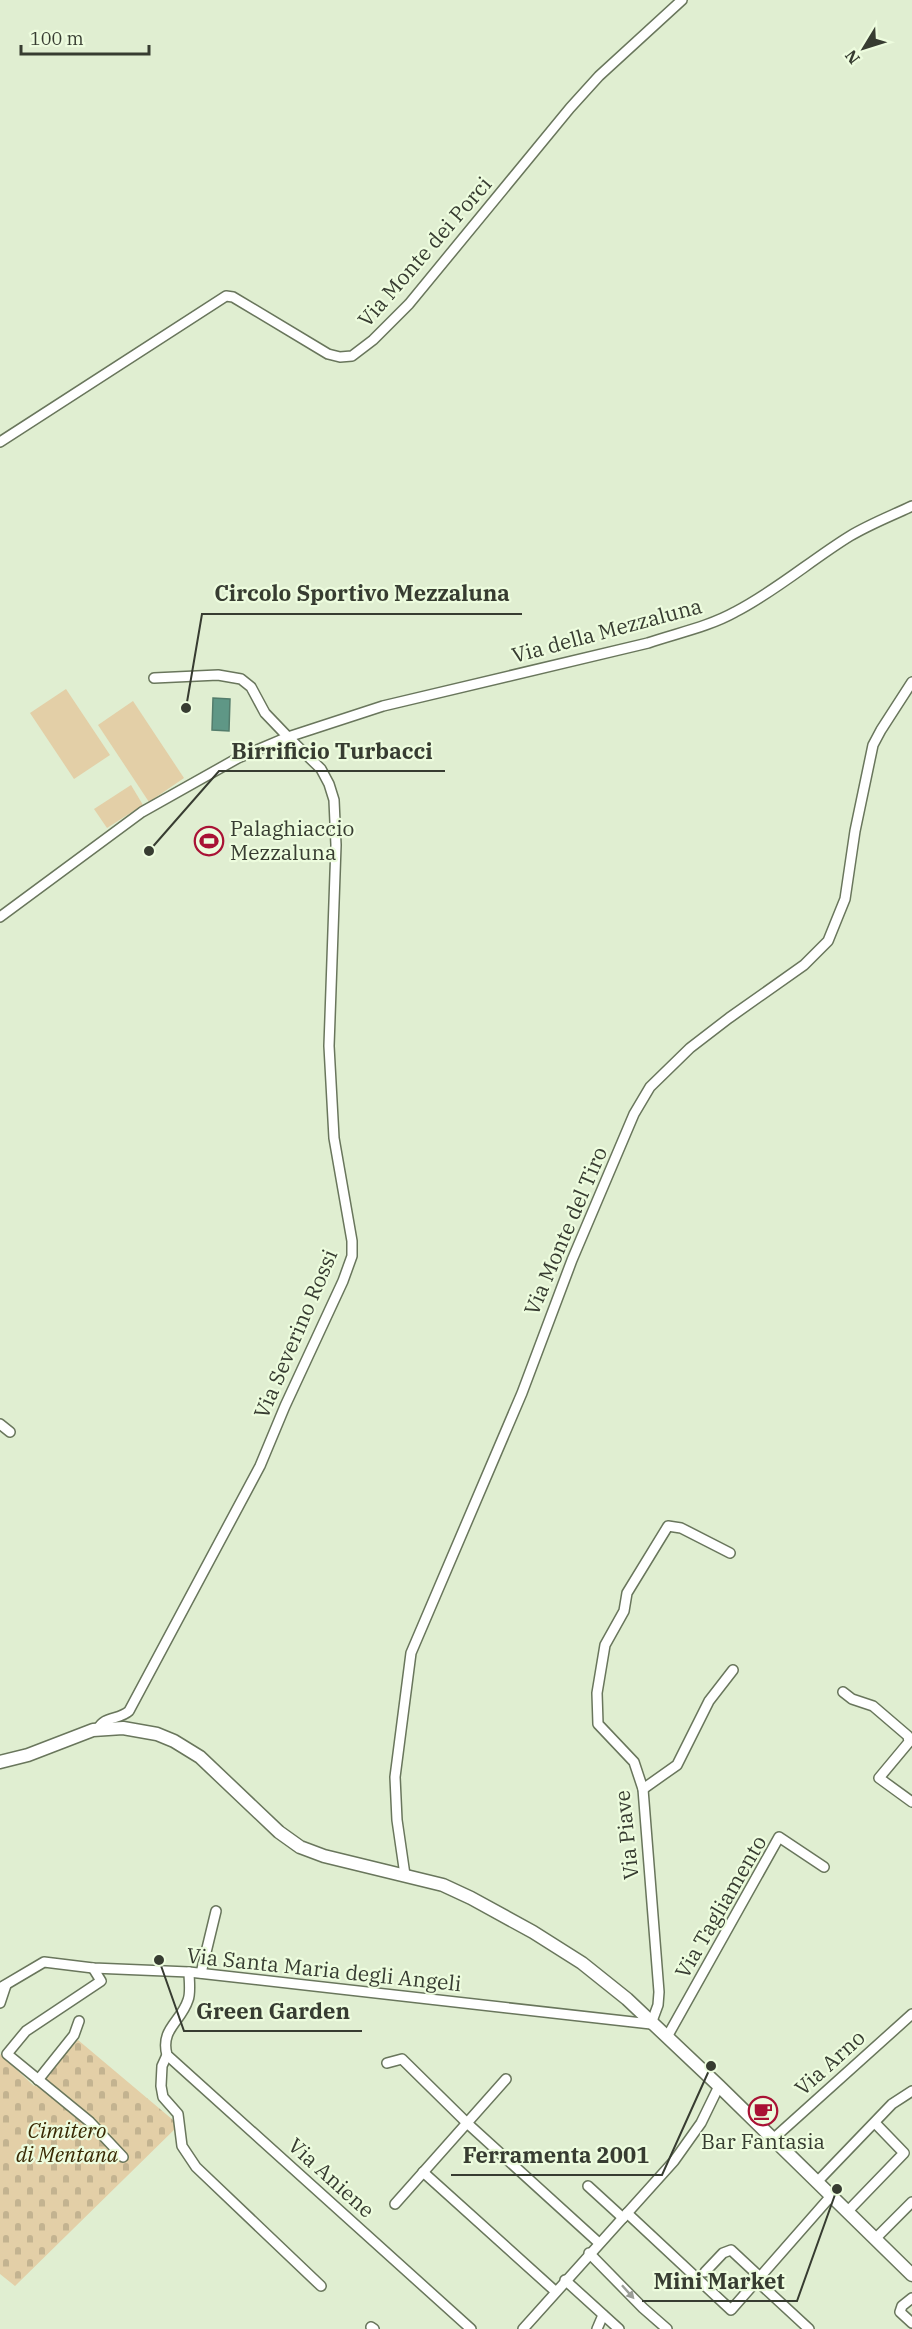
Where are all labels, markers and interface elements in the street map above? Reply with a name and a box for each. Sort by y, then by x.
scale bar [21,18,148,56]
north arrow [834,18,894,78]
text: 100 m [30,27,84,50]
text: N [840,46,864,68]
street label: Via Monte dei Porci [351,170,497,332]
callout: Circolo Sportivo Mezzaluna [202,574,522,614]
text: Circolo Sportivo Mezzaluna [214,578,510,607]
street label: Via della Mezzaluna [509,591,705,669]
callout: Birrificio Turbacci [219,731,445,771]
text: Birrificio Turbacci [231,736,433,765]
place label: Palaghiaccio Mezzaluna [230,814,354,866]
sports icon: Palaghiaccio Mezzaluna [193,825,225,857]
street label: Via Monte del Tiro [517,1142,613,1319]
street label: Via Severino Rossi [247,1245,343,1422]
street label: Via Piave [607,1789,645,1881]
street label: Via Tagliamento [668,1830,772,1983]
street label: Via Santa Maria degli Angeli [185,1941,463,1997]
callout: Green Garden [184,1991,362,2031]
text: Green Garden [196,1996,350,2025]
street label: Via Arno [788,2023,870,2101]
cafe icon: Bar Fantasia [747,2095,779,2127]
park label: Cimitero di Mentana [16,2116,119,2168]
place label: Bar Fantasia [701,2127,825,2155]
street label: Via Aniene [283,2131,381,2223]
callout: Ferramenta 2001 [451,2135,662,2175]
text: Ferramenta 2001 [463,2140,649,2169]
callout: Mini Market [642,2261,797,2301]
text: Mini Market [653,2266,785,2295]
one-way arrow [621,2284,634,2299]

